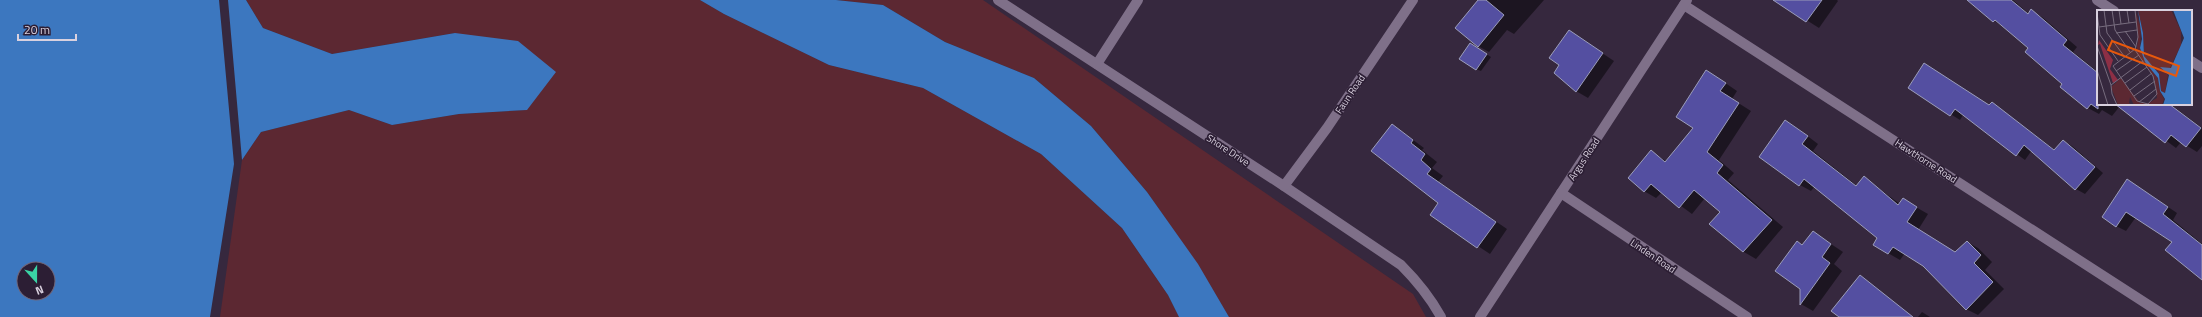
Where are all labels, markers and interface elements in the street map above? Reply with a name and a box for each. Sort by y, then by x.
inset map [2097,10,2192,105]
scale bar [18,16,76,42]
text: 20 m [24,20,50,39]
street label: Faun Road [1331,71,1369,117]
street label: Shore Drive [1204,130,1252,170]
street label: Argus Road [1565,135,1603,183]
street label: Hawthorne Road [1892,135,1960,187]
street label: Linden Road [1627,235,1679,277]
north arrow [16,261,56,301]
text: N [33,282,46,299]

